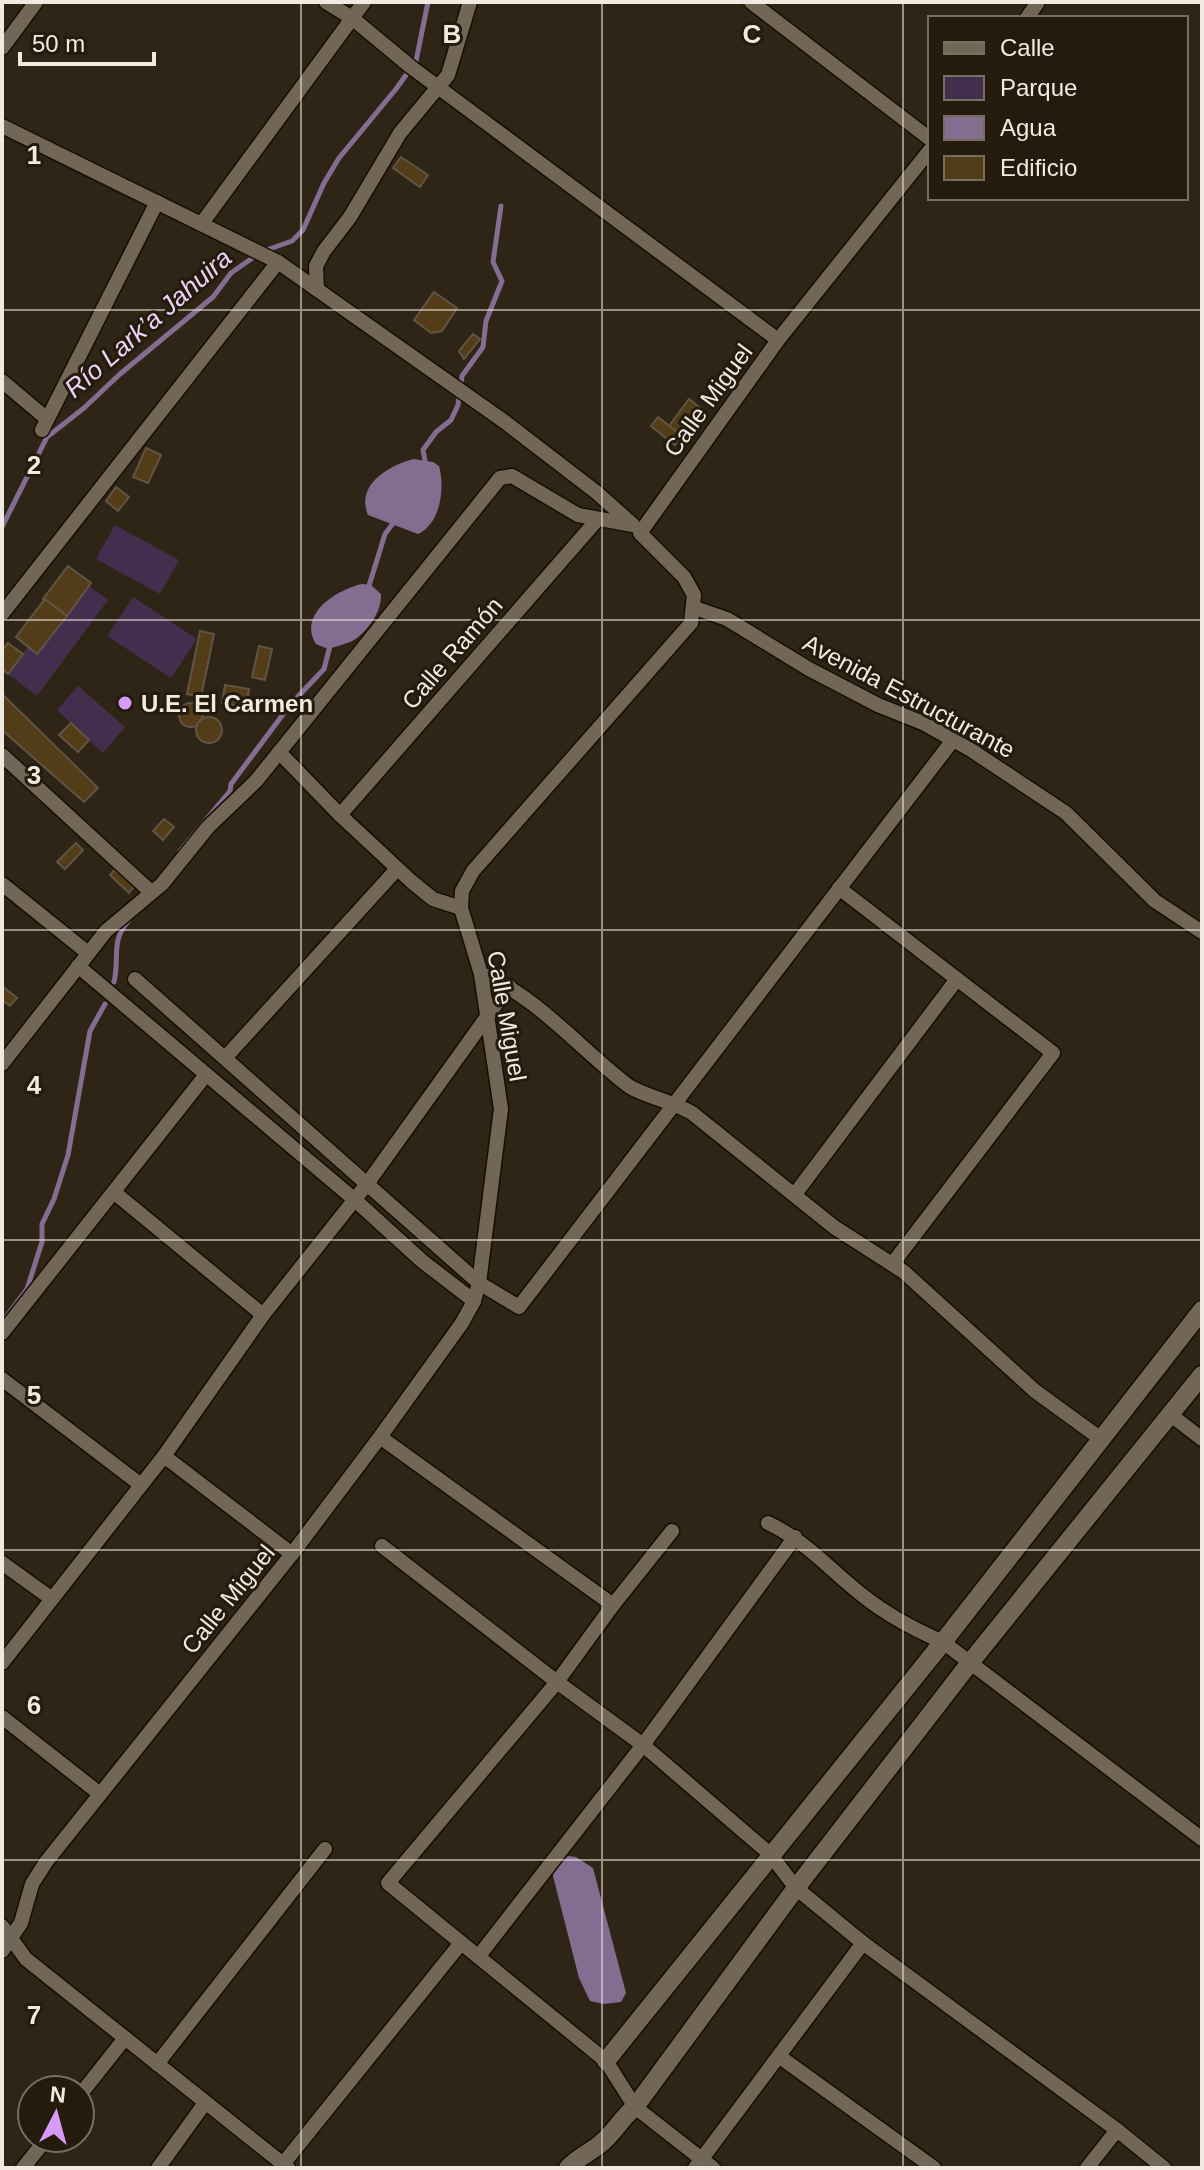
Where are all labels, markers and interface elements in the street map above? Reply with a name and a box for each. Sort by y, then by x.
scale bar [20,16,154,66]
legend [928,16,1188,200]
text: B [443,19,461,49]
text: C [743,19,762,49]
text: 50 m [32,30,85,57]
text: Calle [1000,34,1055,61]
text: Parque [1000,74,1077,101]
text: Agua [1000,114,1057,141]
text: 1 [27,140,41,170]
text: Edificio [1000,154,1077,181]
water label: Río Lark’a Jahuira [59,242,237,404]
street label: Calle Miguel [658,339,758,461]
text: 2 [27,450,41,480]
street label: Calle Ramón [396,592,508,714]
street label: Avenida Estructurante [799,629,1019,763]
place label: U.E. El Carmen [141,690,313,717]
marker: U.E. El Carmen [116,694,134,712]
text: 3 [27,760,41,790]
street label: Calle Miguel [482,949,532,1083]
text: 4 [27,1070,42,1100]
text: 5 [27,1380,41,1410]
street label: Calle Miguel [176,1539,280,1659]
text: 6 [27,1690,41,1720]
text: 7 [27,2000,41,2030]
north arrow [16,2074,96,2154]
text: N [49,2081,67,2108]

